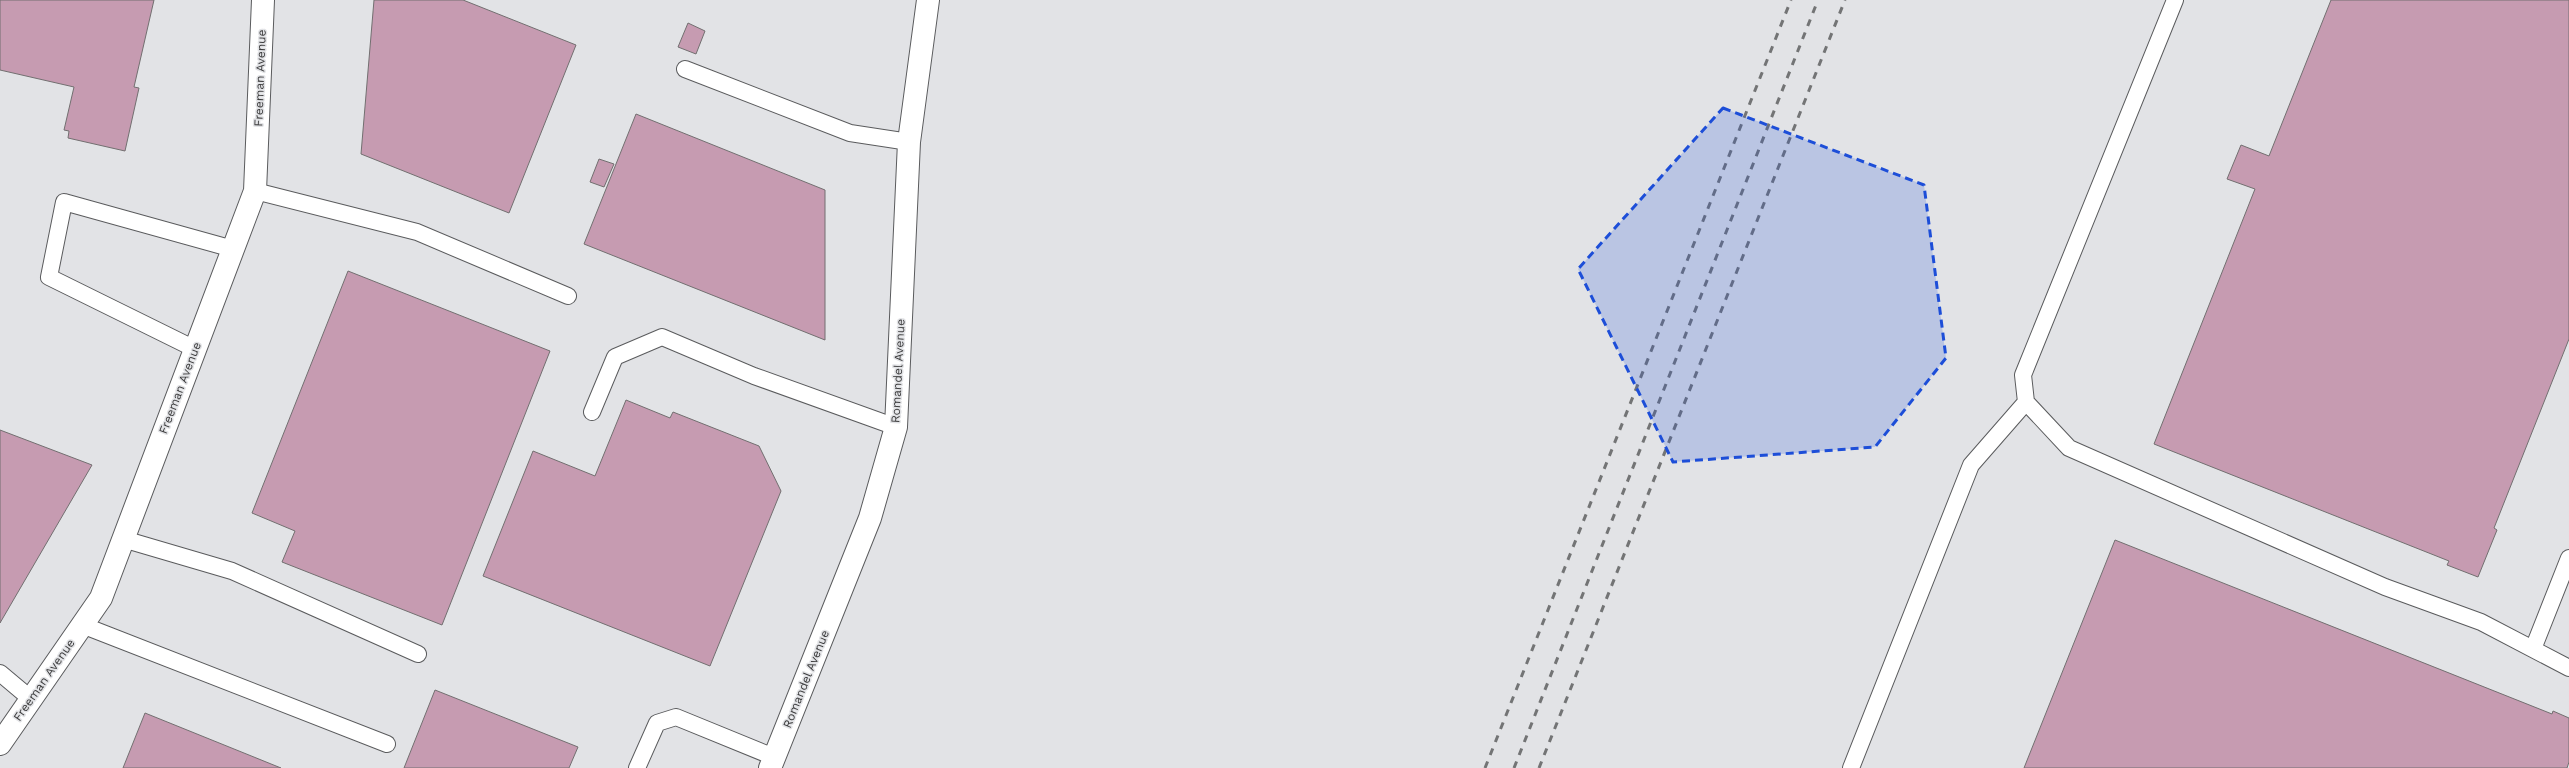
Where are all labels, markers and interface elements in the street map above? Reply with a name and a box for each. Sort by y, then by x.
street label: Freeman Avenue [251,29,269,127]
street label: Romandel Avenue [888,318,908,423]
street label: Freeman Avenue [156,340,204,436]
street label: Romandel Avenue [780,628,832,730]
street label: Freeman Avenue [10,636,78,724]

